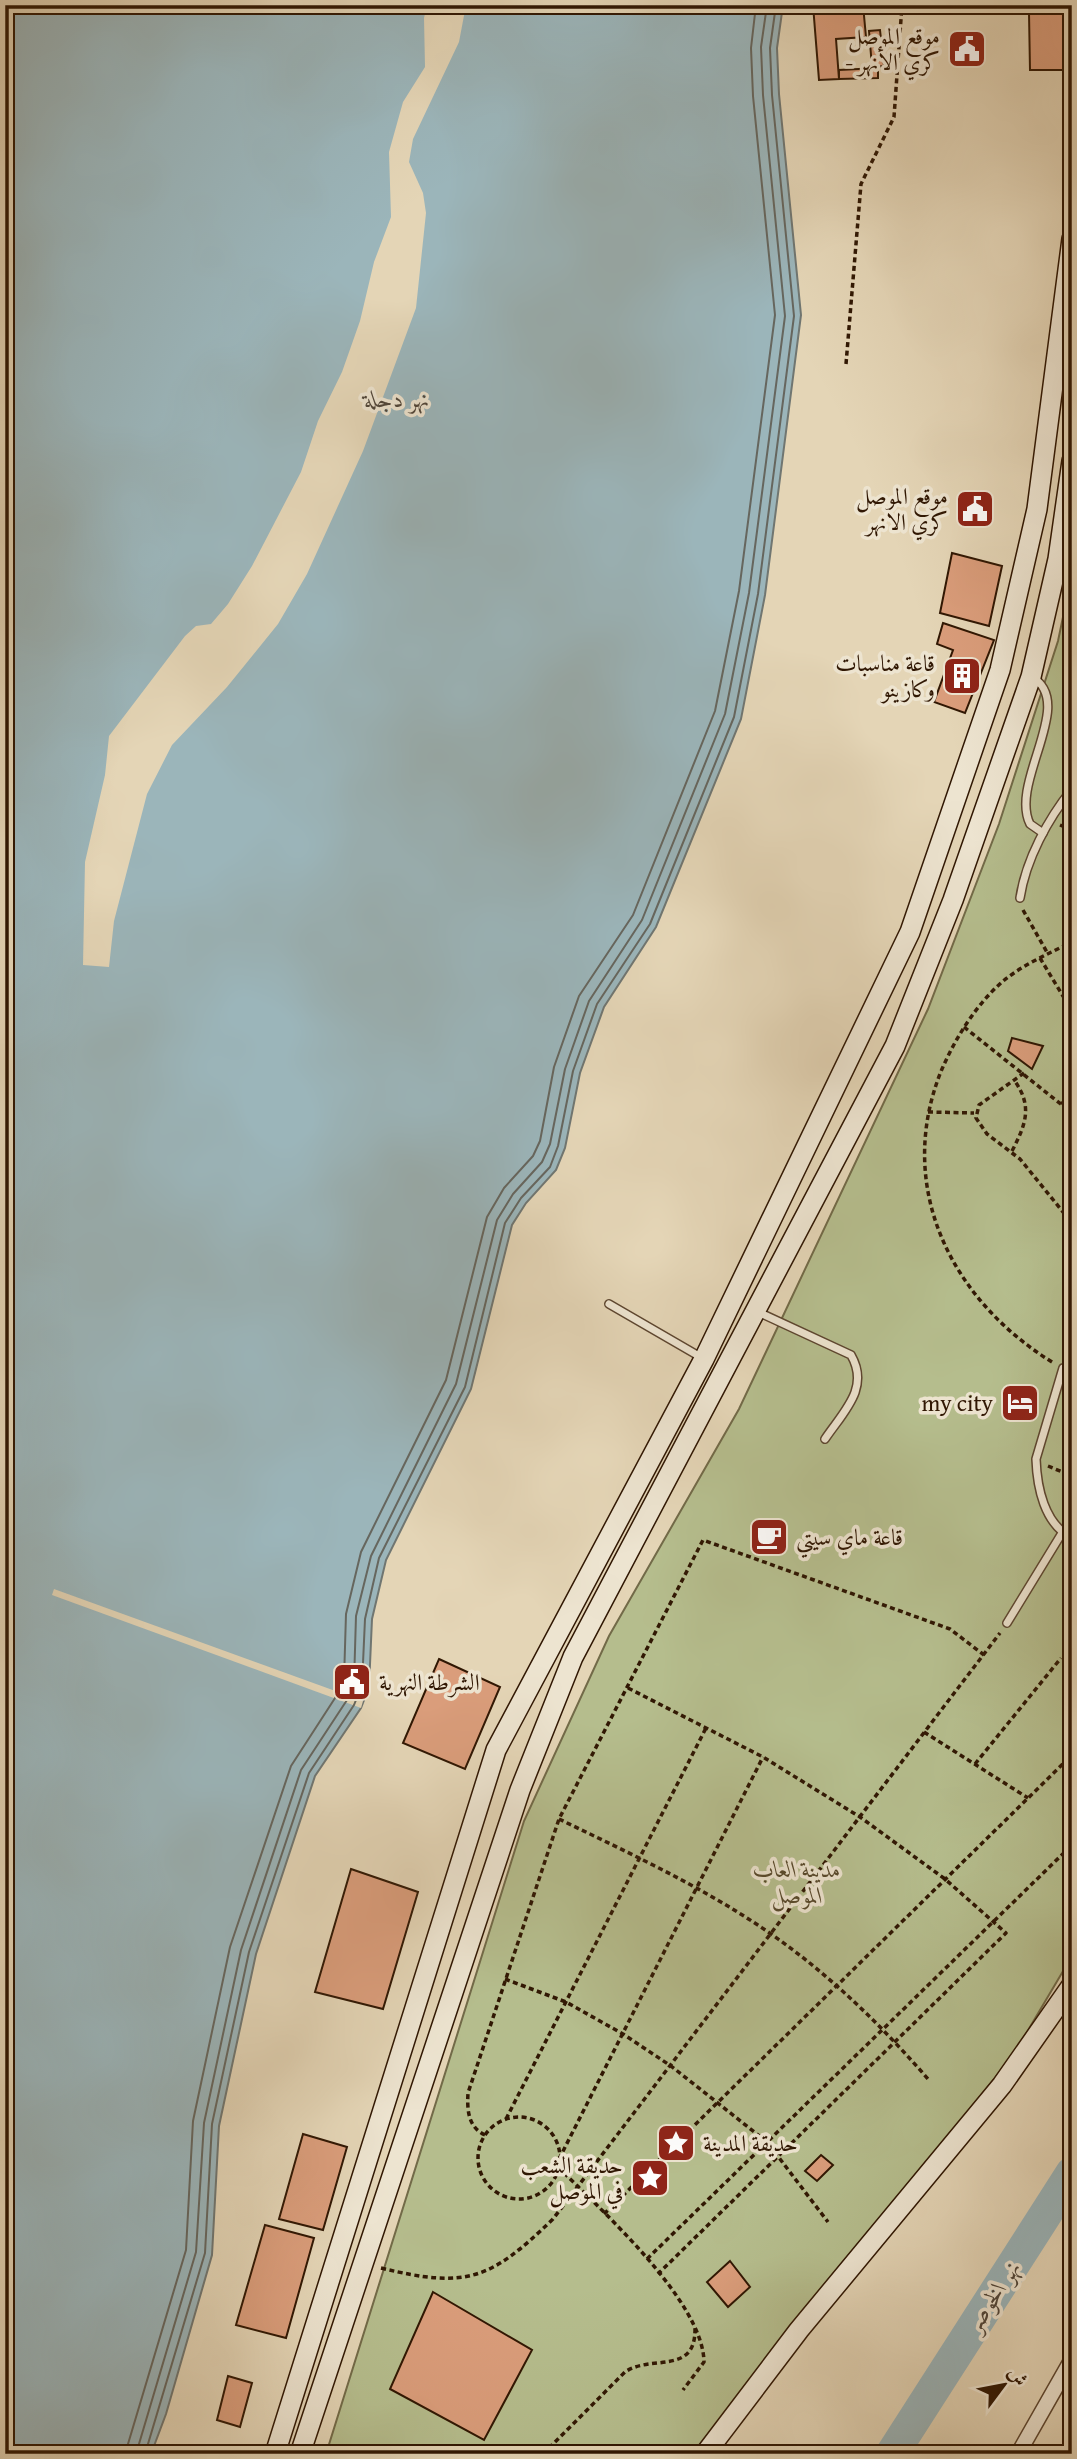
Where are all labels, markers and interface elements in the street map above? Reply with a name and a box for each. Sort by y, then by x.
place label: موقع الموصل - كري الأنهر [845,19,940,81]
public building icon: موقع الموصل - كري الأنهر [946,28,988,70]
water label: نهر دجلة [361,381,430,416]
place label: موقع الموصل كري الانهر [856,479,948,541]
public building icon: موقع الموصل كري الانهر [954,488,996,530]
place label: قاعة مناسبات وكازينو [835,646,935,705]
building icon: قاعة مناسبات وكازينو [941,655,983,697]
hotel icon: my city [999,1382,1041,1424]
place label: my city [921,1386,994,1419]
cafe icon: قاعة ماي سيتي [748,1516,790,1558]
place label: قاعة ماي سيتي [796,1520,903,1558]
public building icon: الشرطة النهرية [331,1661,373,1703]
place label: الشرطة النهرية [379,1665,480,1698]
park label: مدينة العاب الموصل [753,1852,841,1912]
place icon: حديقة المدينة [655,2122,697,2164]
place label: حديقة المدينة [703,2126,798,2159]
place label: حديقة الشعب في الموصل [521,2148,623,2210]
place icon: حديقة الشعب في الموصل [629,2157,671,2199]
water label: نهر الخوصر [955,2252,1029,2340]
north arrow [968,2350,1038,2420]
text: ش [1002,2361,1035,2391]

